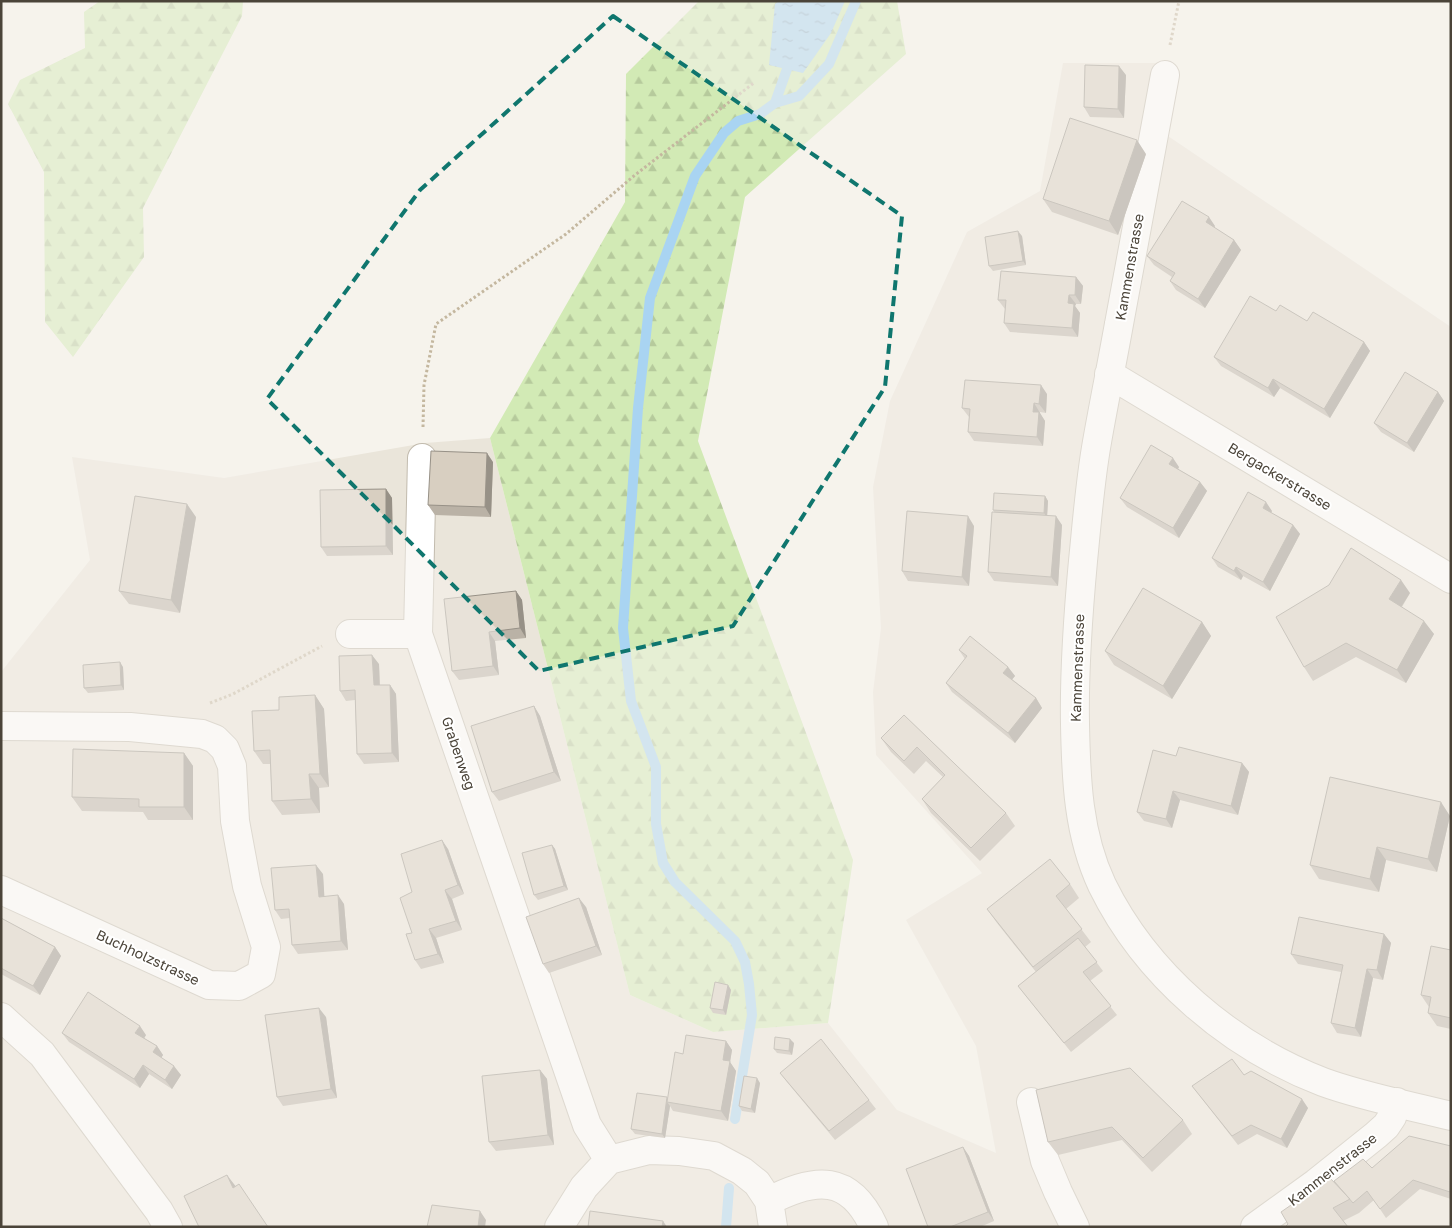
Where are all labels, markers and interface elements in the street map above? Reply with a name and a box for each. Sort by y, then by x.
street label: Kammenstrasse [1111,212,1147,322]
street label: Bergackerstrasse [1225,438,1335,514]
street label: Kammenstrasse [1067,614,1087,722]
street label: Grabenweg [439,714,479,792]
street label: Buchholzstrasse [94,926,202,988]
street label: Kammenstrasse [1284,1129,1380,1209]

